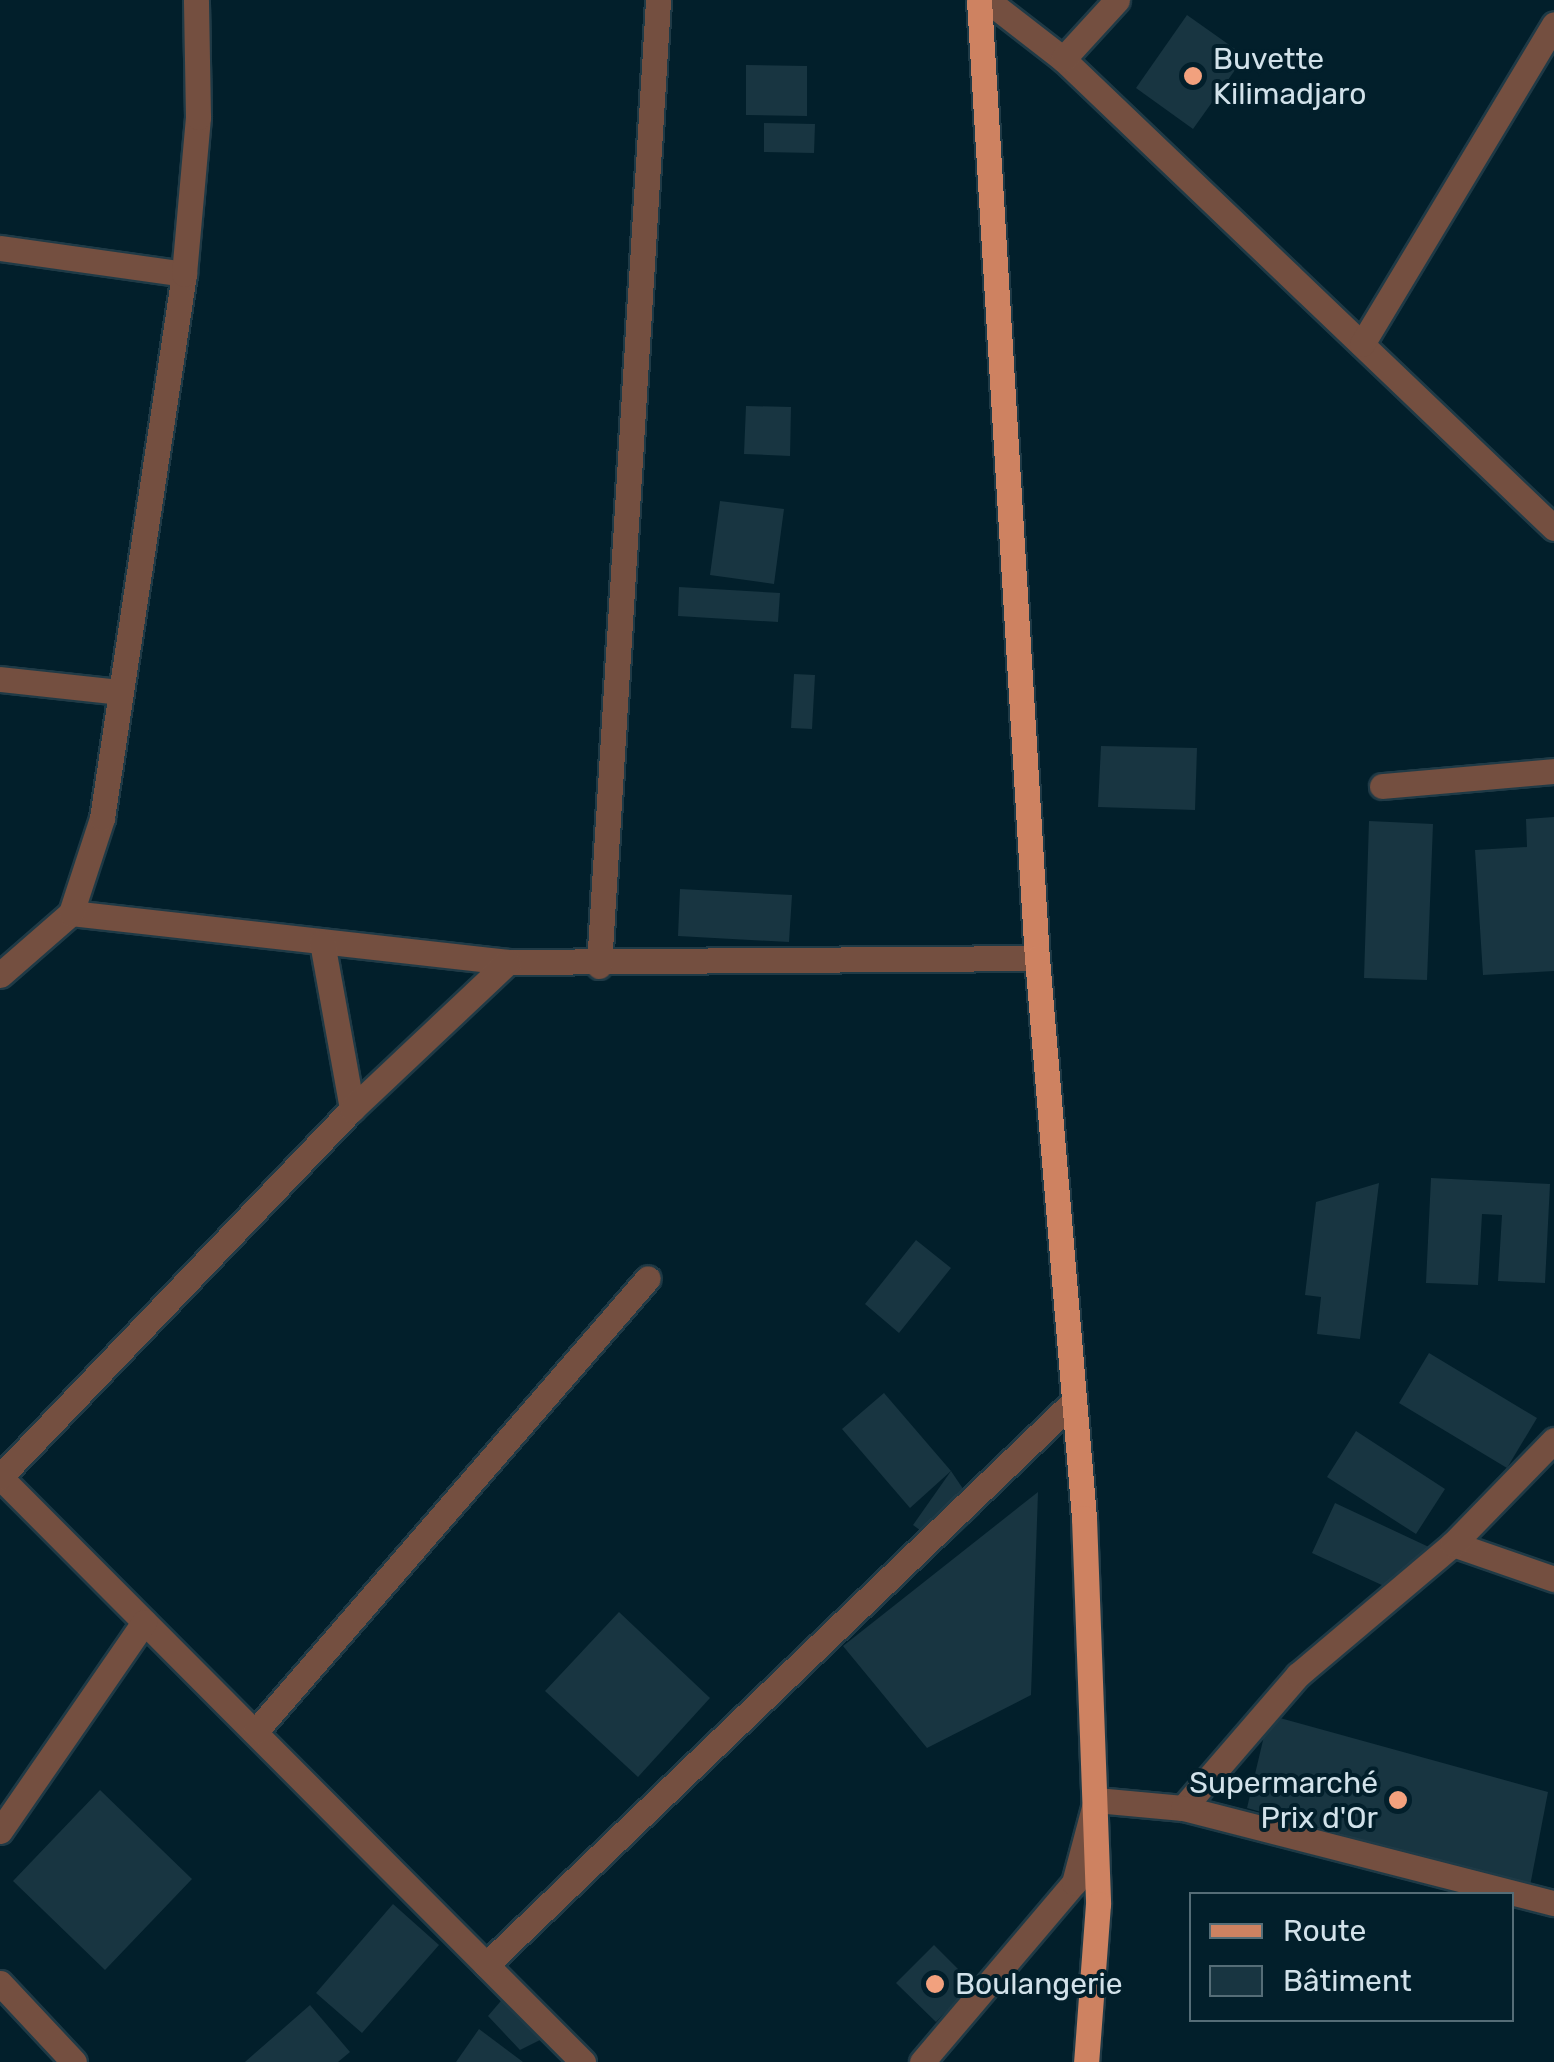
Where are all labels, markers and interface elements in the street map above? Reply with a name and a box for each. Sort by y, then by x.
place label: Buvette Kilimadjaro [1213,41,1366,112]
marker: Buvette Kilimadjaro [1182,65,1204,87]
place label: Supermarché Prix d'Or [1189,1765,1378,1836]
marker: Supermarché Prix d'Or [1387,1789,1409,1811]
legend [1189,1892,1514,2022]
text: Route [1283,1913,1366,1949]
text: Bâtiment [1283,1963,1412,1999]
place label: Boulangerie [955,1966,1123,2002]
marker: Boulangerie [924,1973,946,1995]

